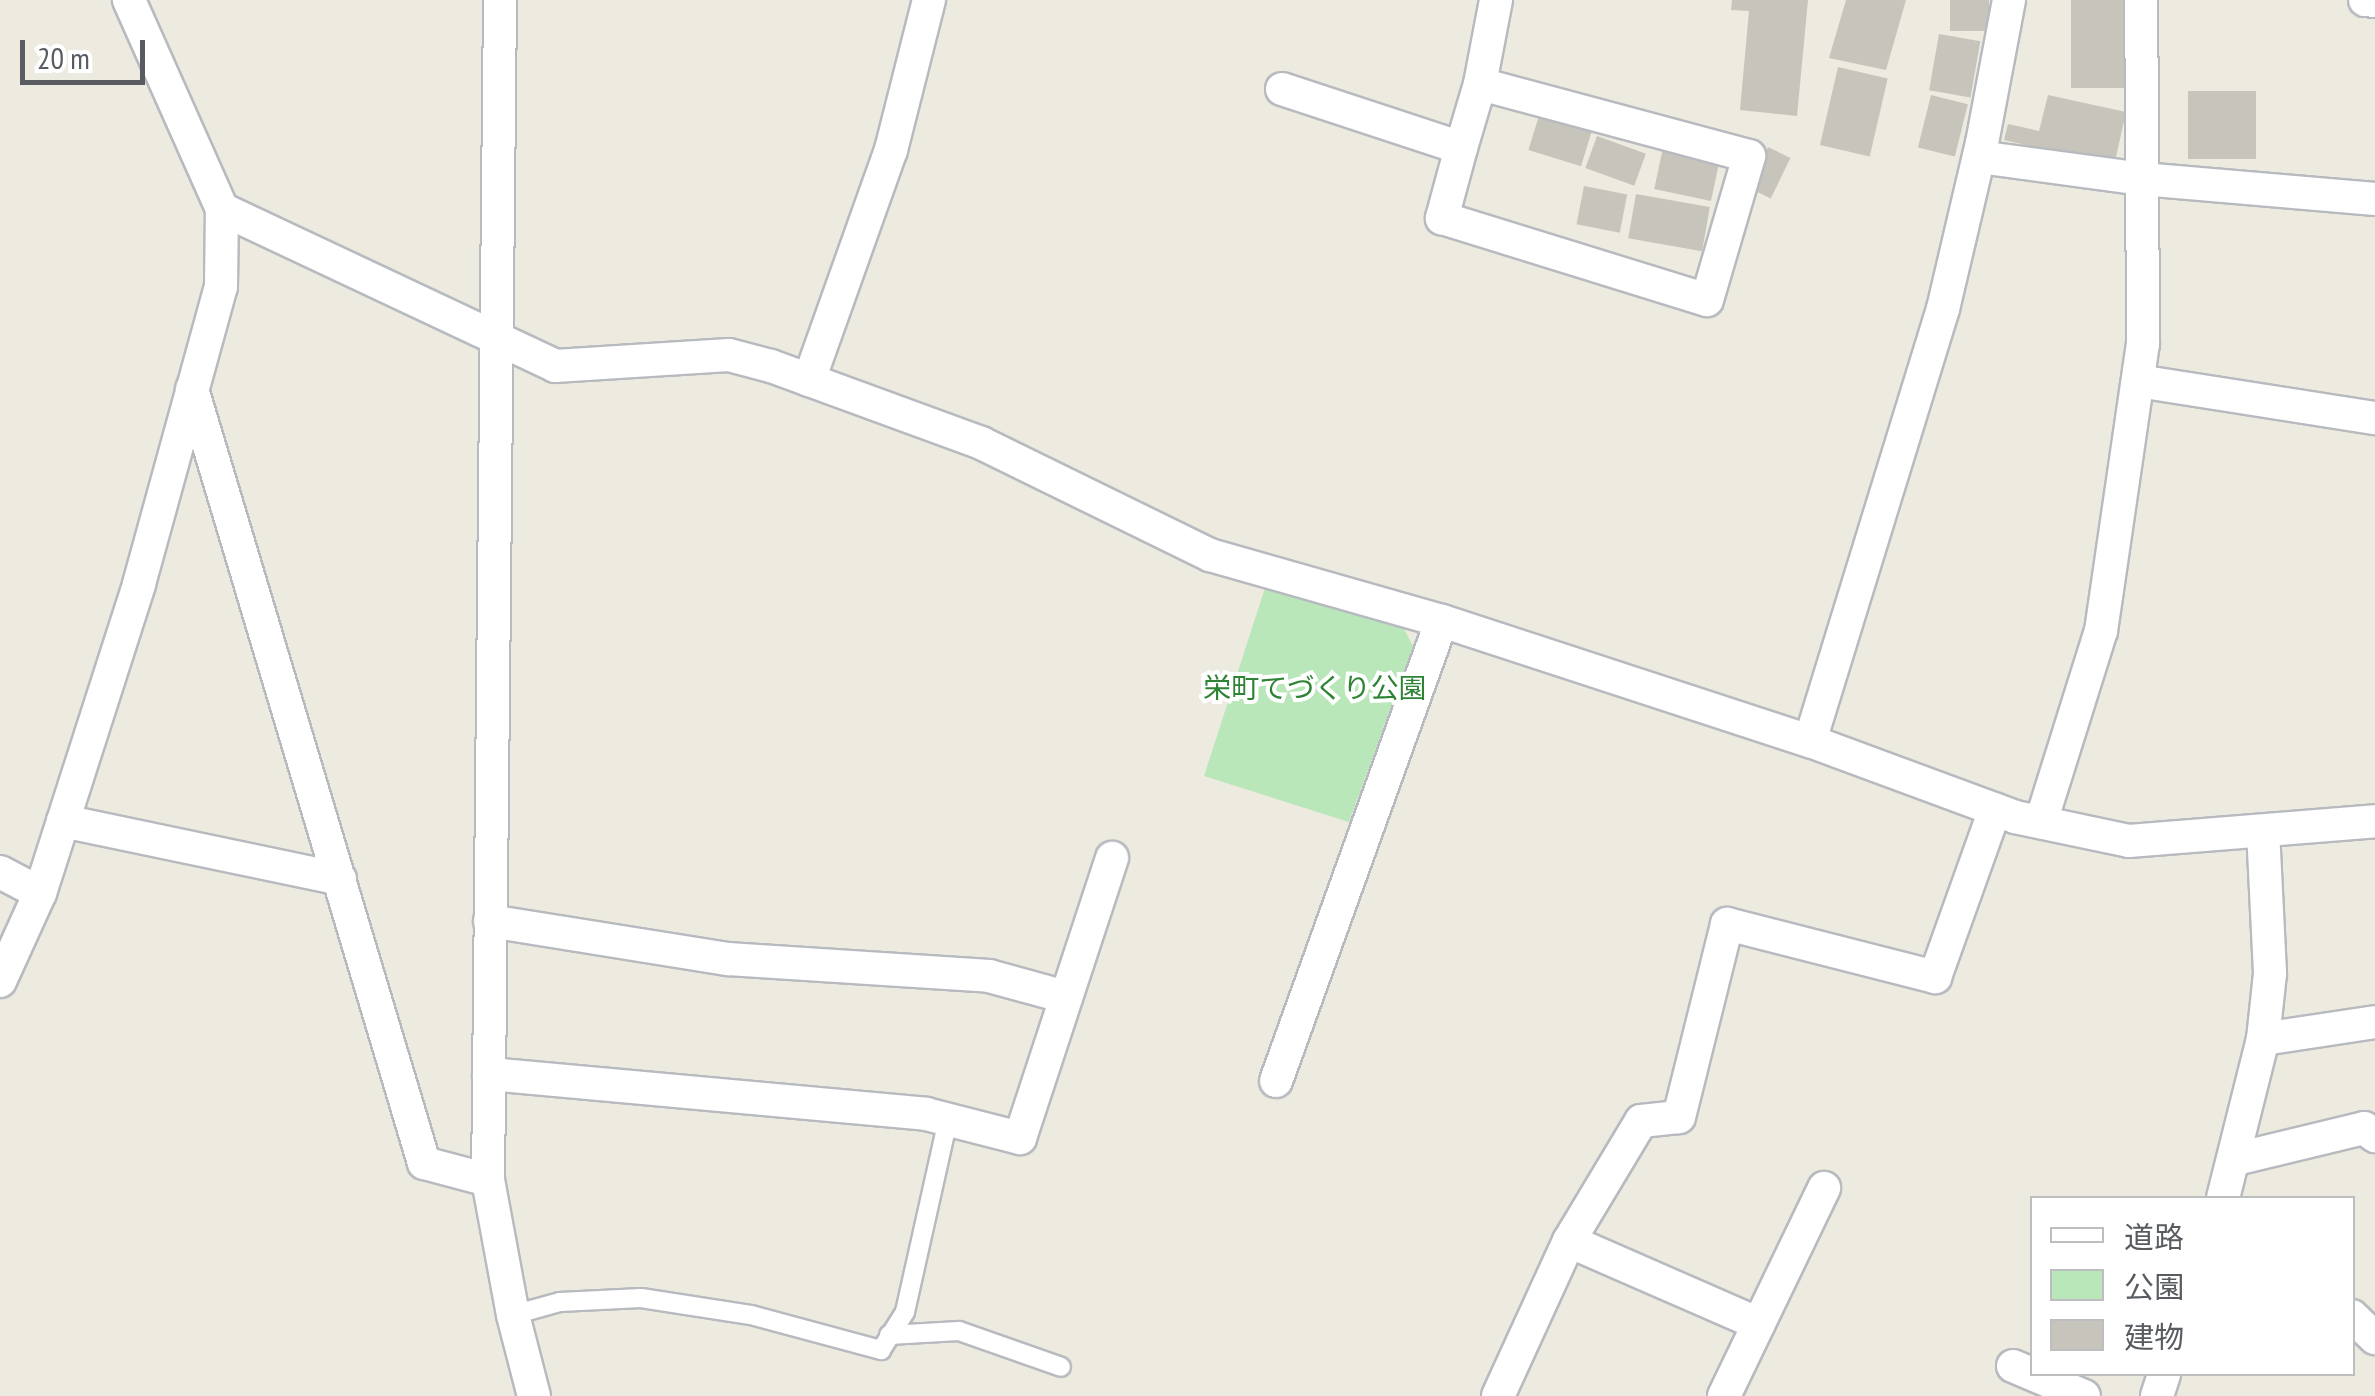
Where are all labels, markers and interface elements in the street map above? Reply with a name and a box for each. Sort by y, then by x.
scale bar [25,20,150,82]
text: 20 m [37,38,90,77]
park label: 栄町てづくり公園 [1203,671,1427,705]
legend [2030,1196,2355,1376]
text: 道路 [2124,1217,2184,1256]
text: 公園 [2124,1267,2184,1306]
text: 建物 [2124,1317,2184,1356]

